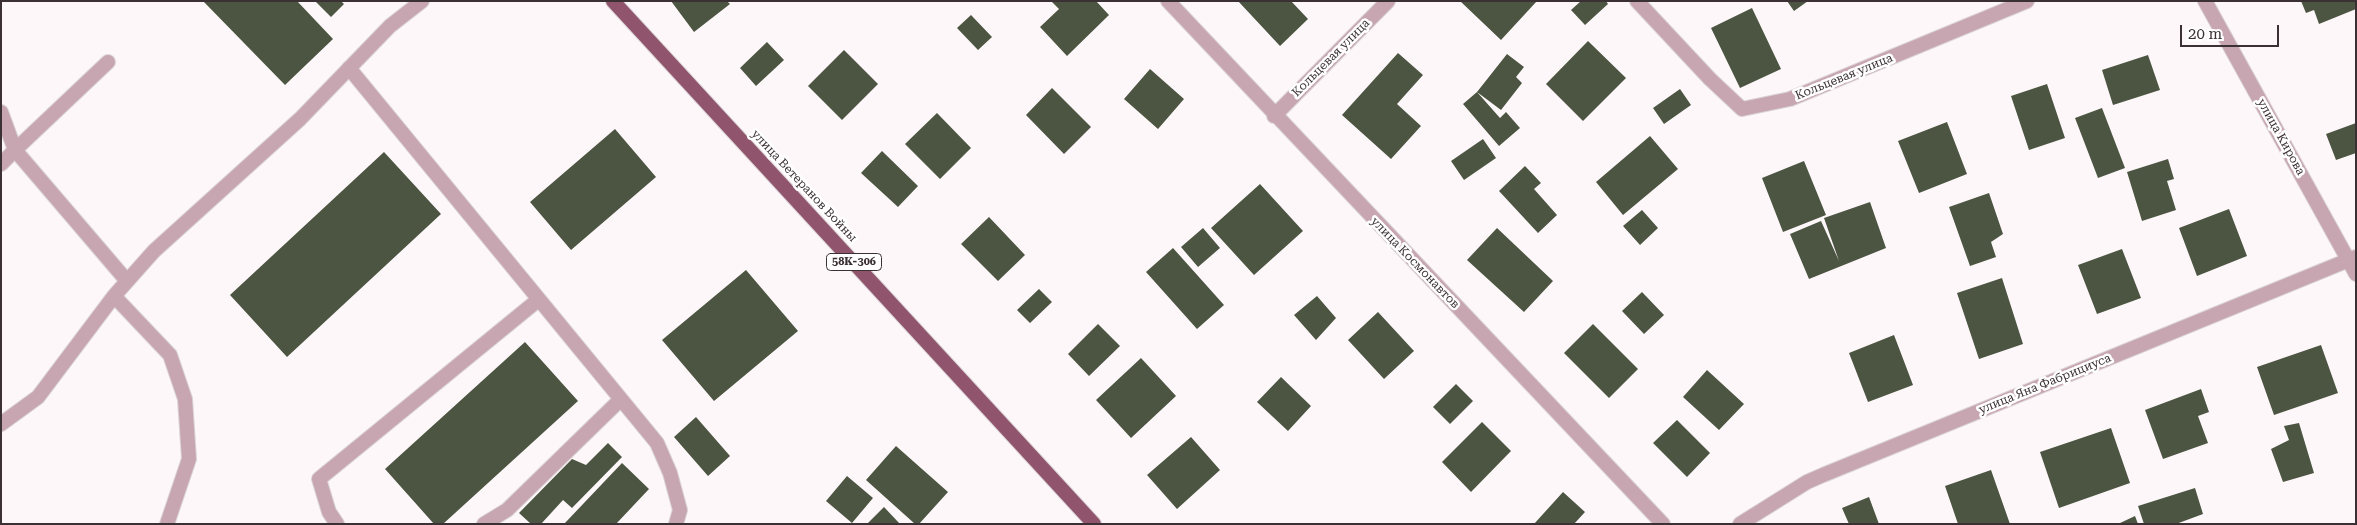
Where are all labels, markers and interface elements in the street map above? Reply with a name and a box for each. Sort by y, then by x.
scale bar [2182,15,2281,47]
street label: Кольцевая улица [1289,16,1373,100]
text: 20 m [2188,25,2222,43]
street label: Кольцевая улица [1793,51,1895,103]
street label: улица Кирова [2254,96,2308,178]
street label: улица Ветеранов Войны [748,127,860,245]
street label: улица Космонавтов [1368,214,1462,312]
road number: 58К-306 [826,253,882,270]
street label: улица Яна Фабрициуса [1977,351,2113,417]

